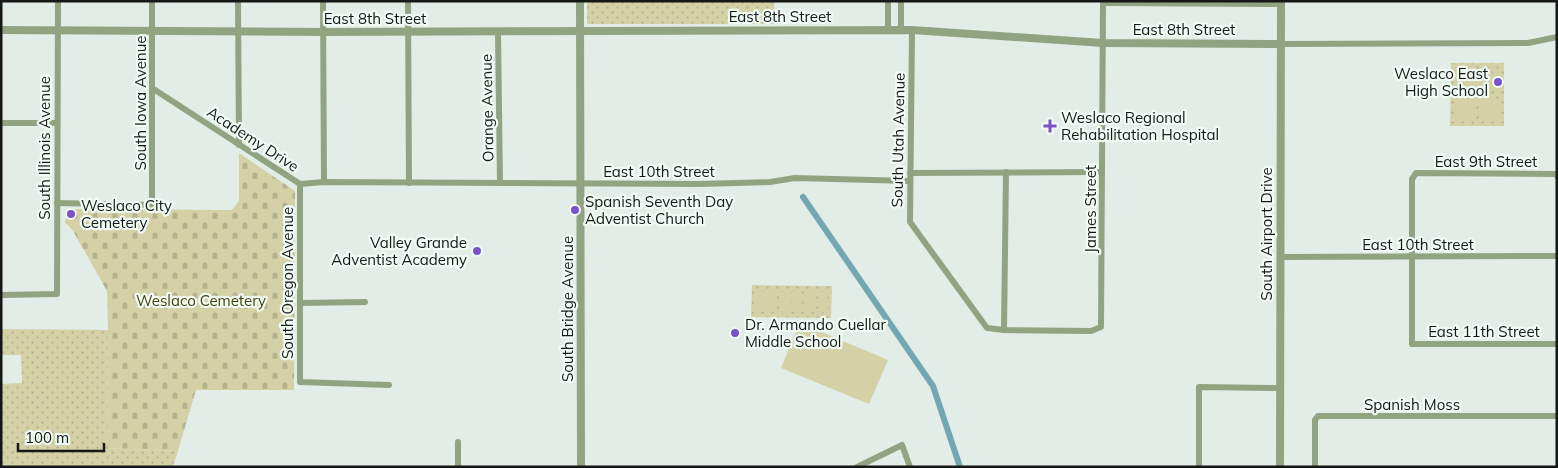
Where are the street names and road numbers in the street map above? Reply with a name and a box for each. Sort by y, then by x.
street label: East 8th Street [729,7,831,26]
street label: East 8th Street [324,9,426,28]
street label: East 8th Street [1133,20,1235,39]
street label: South Iowa Avenue [131,36,150,170]
street label: Orange Avenue [477,54,497,162]
street label: South Utah Avenue [887,73,909,207]
street label: South Illinois Avenue [35,76,54,220]
street label: Academy Drive [204,102,302,176]
street label: East 9th Street [1435,152,1537,171]
street label: East 10th Street [603,162,715,181]
street label: James Street [1081,165,1100,253]
street label: South Airport Drive [1257,167,1276,301]
street label: South Oregon Avenue [278,207,297,359]
street label: East 10th Street [1362,235,1474,254]
street label: South Bridge Avenue [558,236,577,382]
street label: East 11th Street [1428,322,1540,341]
street label: Spanish Moss [1364,395,1460,414]

